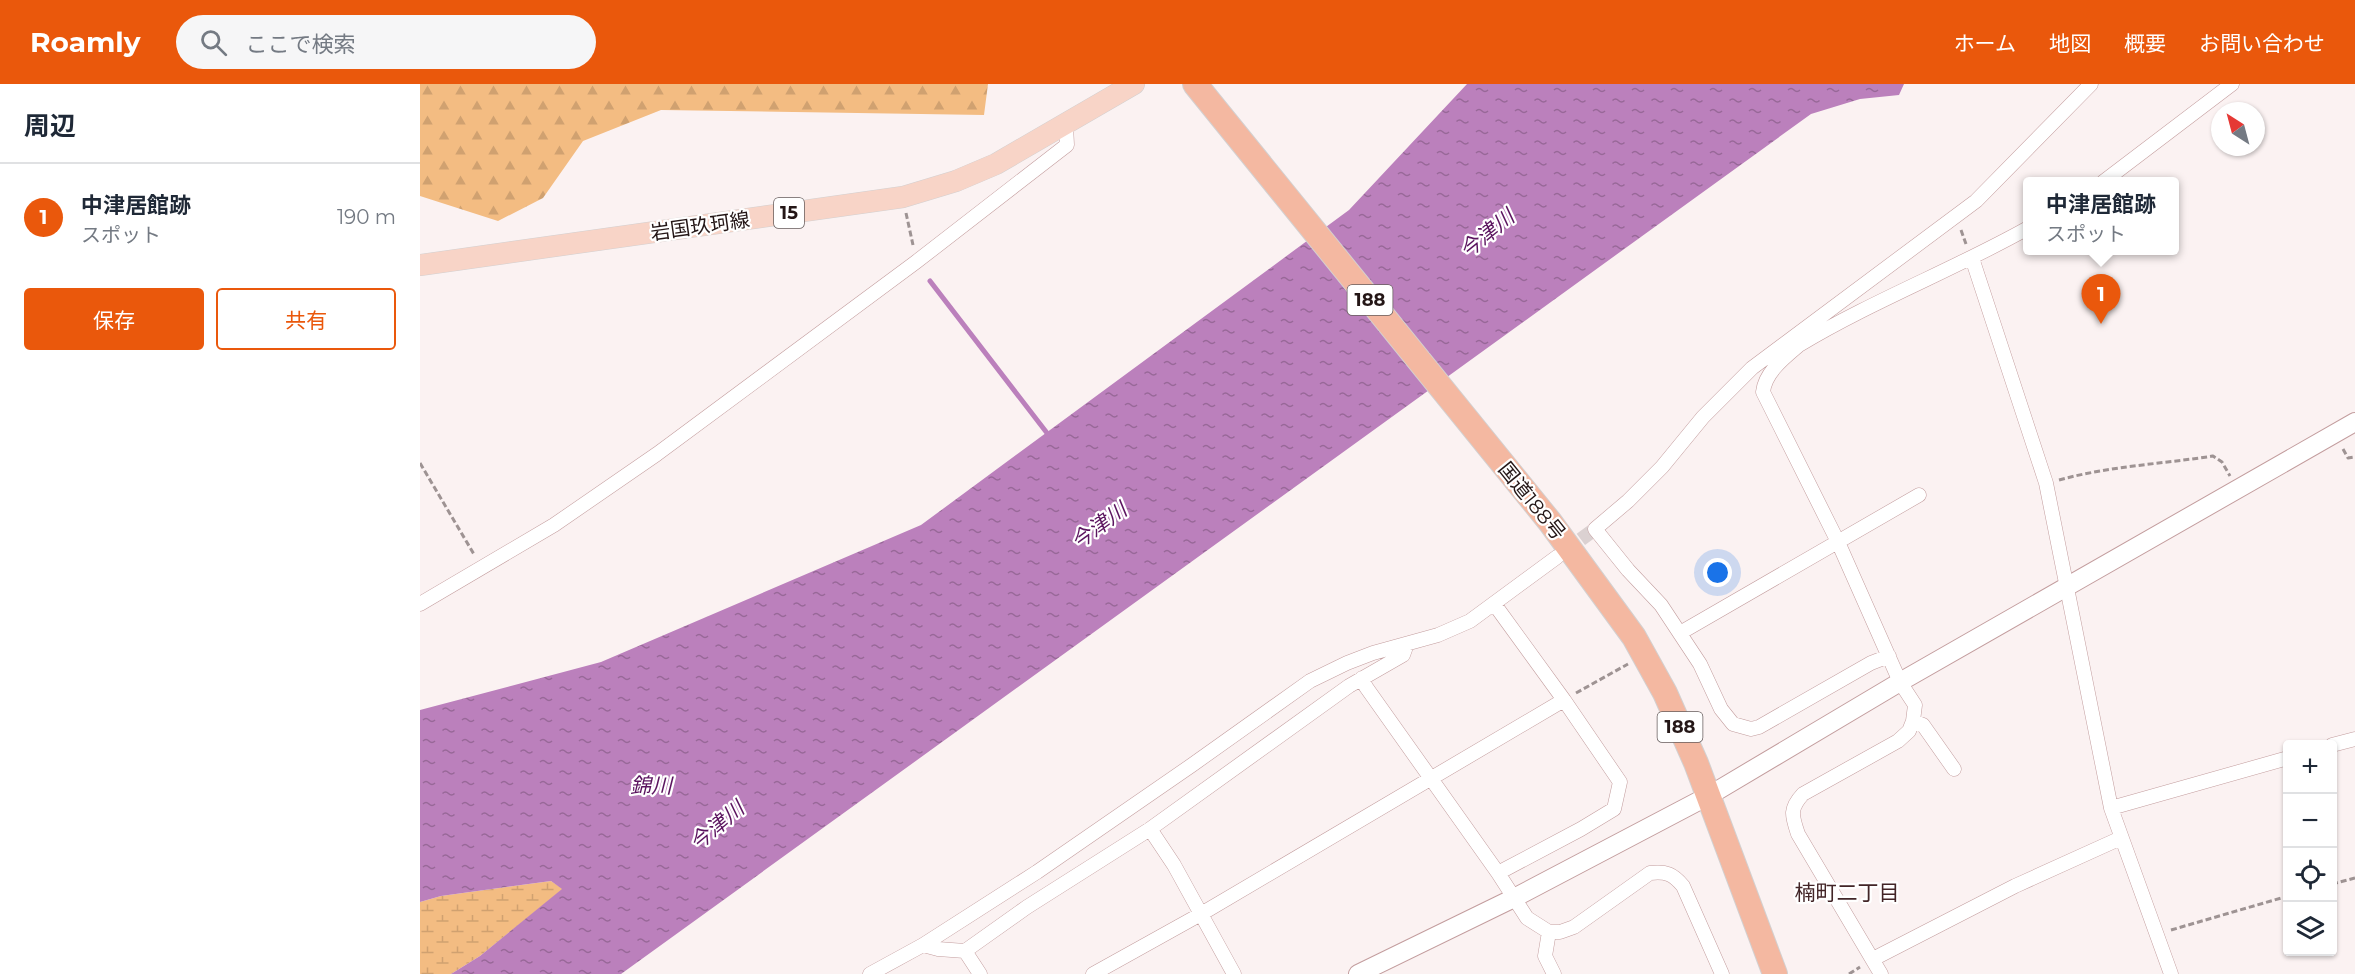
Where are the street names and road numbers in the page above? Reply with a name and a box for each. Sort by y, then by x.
road number: 15 [774,198,804,228]
street label: 岩国玖珂線 [649,207,751,245]
road number: 188 [1348,285,1392,315]
street label: 国道188号 [1493,457,1571,545]
road number: 188 [1658,712,1702,742]

